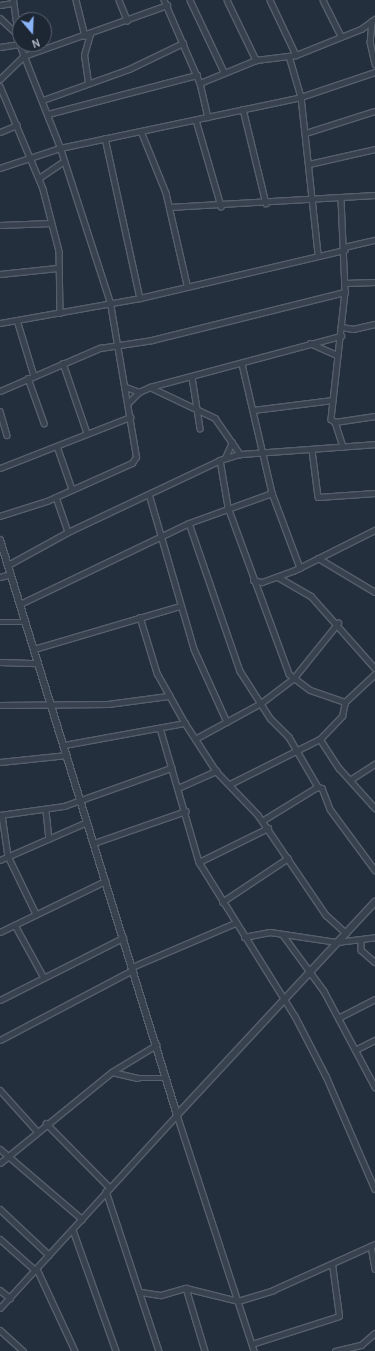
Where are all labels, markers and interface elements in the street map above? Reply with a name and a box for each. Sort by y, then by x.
north arrow [12,12,52,52]
text: N [30,35,42,50]

